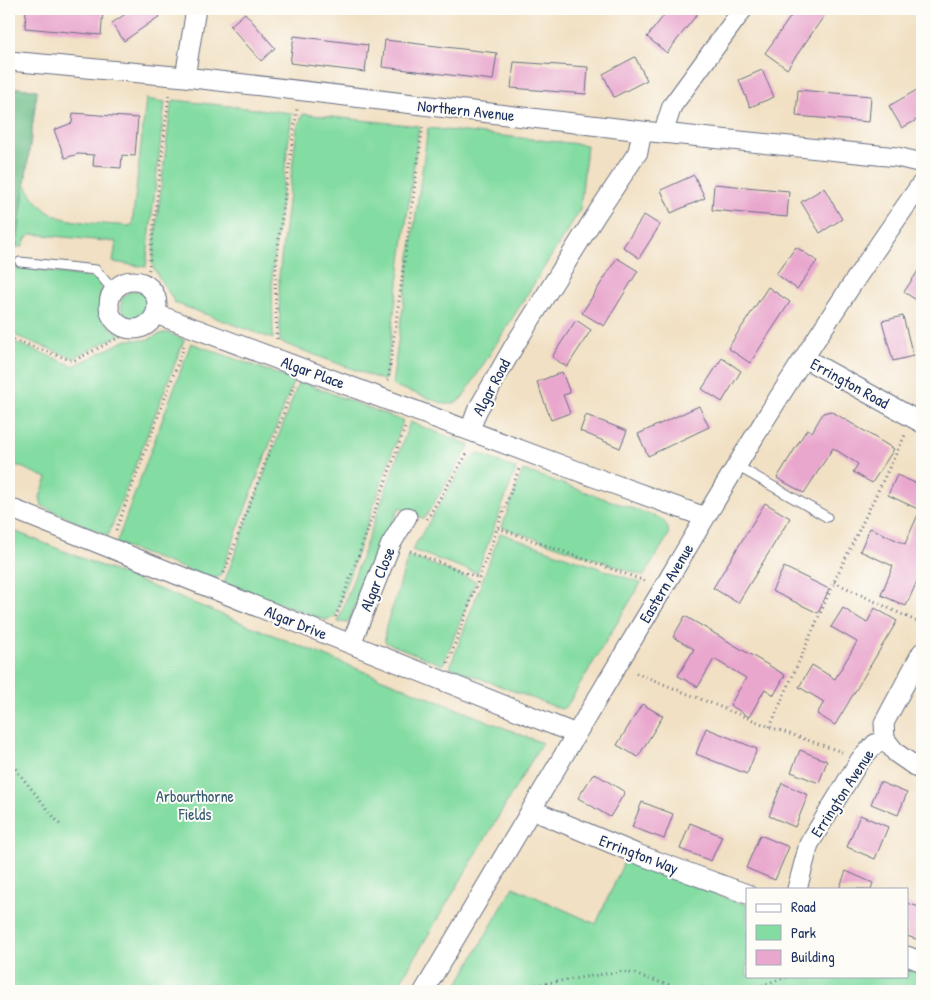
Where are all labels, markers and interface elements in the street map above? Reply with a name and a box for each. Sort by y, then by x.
street label: Northern Avenue [416,94,516,126]
street label: Algar Place [278,350,348,394]
street label: Errington Road [807,352,893,414]
street label: Algar Road [467,355,515,419]
street label: Eastern Avenue [634,539,699,627]
street label: Algar Close [354,543,400,614]
street label: Algar Drive [262,600,331,645]
street label: Errington Avenue [805,744,879,841]
park label: Arbourthorne Fields [156,785,235,825]
street label: Errington Way [596,829,682,879]
legend [746,888,908,978]
text: Road [791,896,816,917]
text: Park [791,922,816,943]
text: Building [791,946,835,967]

